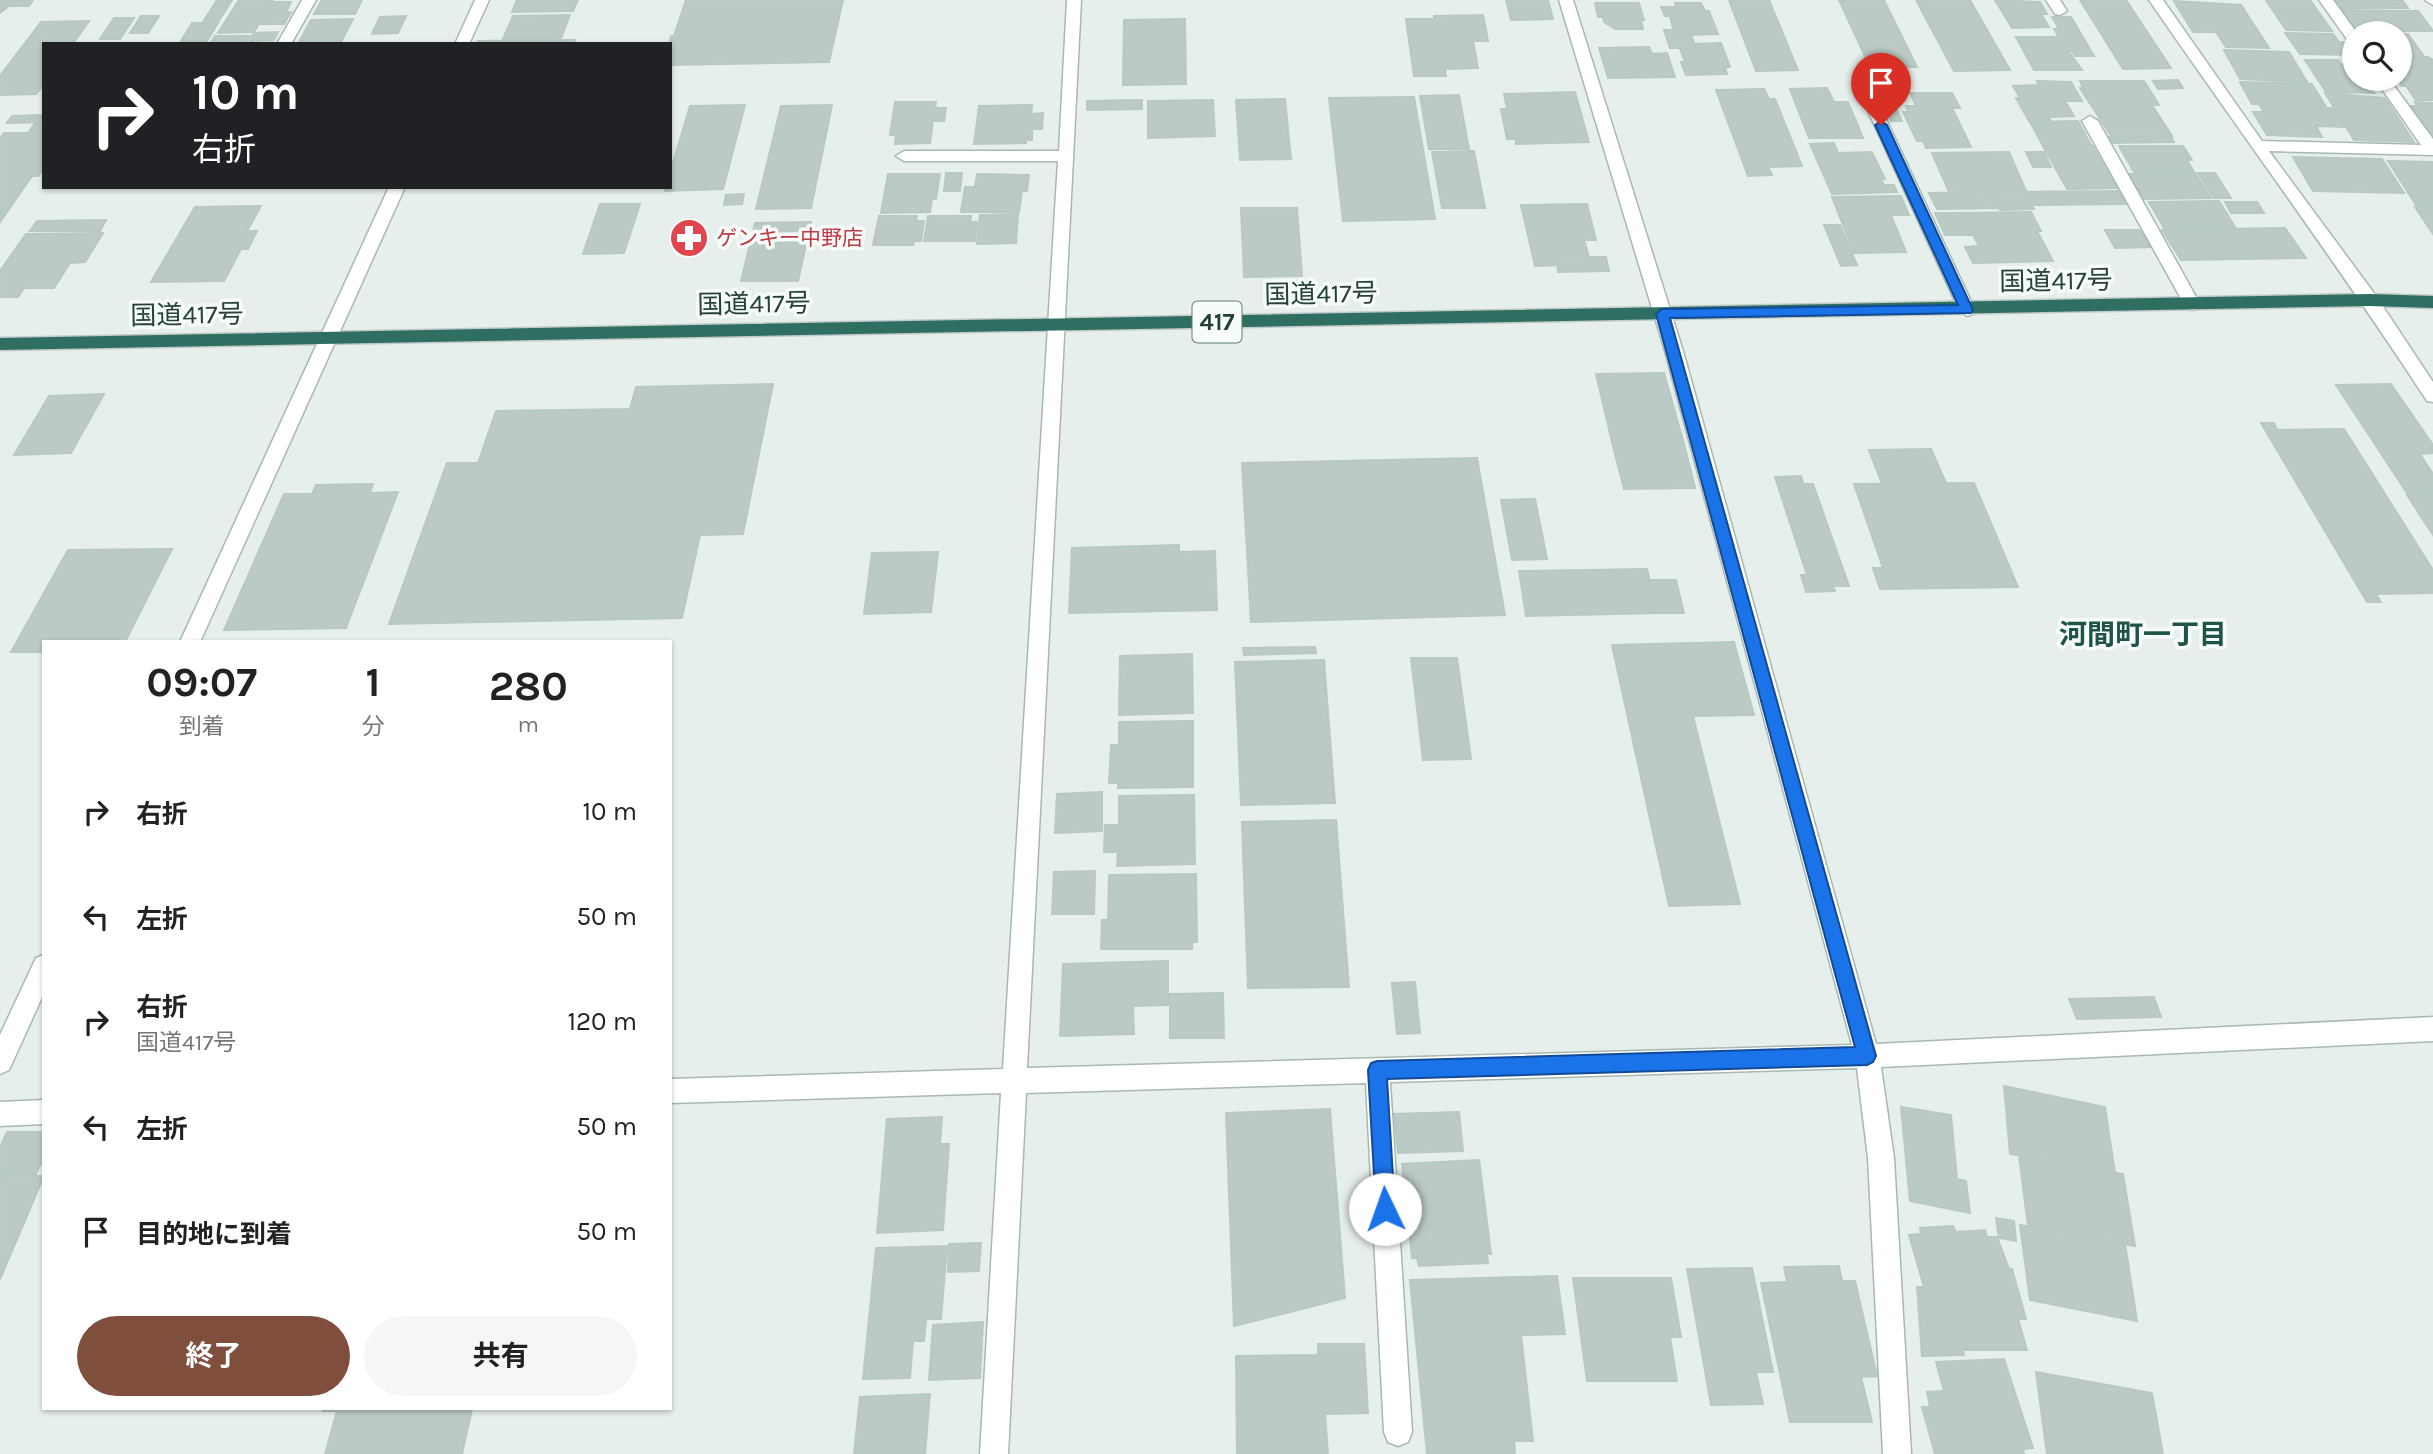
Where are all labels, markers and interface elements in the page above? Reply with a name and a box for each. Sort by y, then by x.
map controls [2342,21,2412,91]
button: search [2342,21,2412,91]
pin [1851,53,1911,125]
text: 10 m [192,64,299,121]
icon: arrive [1862,64,1900,102]
icon: right [77,70,168,161]
text: 右折 [192,131,256,168]
pharmacy icon: ゲンキー中野店 [668,217,710,259]
place label: ゲンキー中野店 [716,226,863,250]
street label: 国道417号 [1999,265,2113,297]
street label: 国道417号 [1264,278,1378,310]
street label: 国道417号 [697,288,811,320]
street label: 国道417号 [130,299,244,331]
road number: 417 [1192,302,1242,342]
district label: 河間町一丁目 [2059,618,2227,651]
text: 09:07 [146,657,257,707]
text: 1 [365,657,380,707]
text: 280 [489,661,568,711]
text: m [517,711,539,738]
text: 到着 [179,713,225,740]
text: 分 [361,713,384,740]
icon: right [77,793,115,831]
text: 10 m [582,796,637,827]
text: 右折 [136,799,188,830]
icon: left [77,898,115,936]
text: 50 m [576,901,637,932]
text: 左折 [136,904,188,935]
text: 右折 [136,992,188,1023]
icon: right [77,1003,115,1041]
text: 120 m [567,1006,637,1037]
text: 国道417号 [136,1029,236,1056]
icon: left [77,1108,115,1146]
text: 50 m [576,1111,637,1142]
text: 左折 [136,1114,188,1145]
position arrow [1348,1172,1422,1246]
icon: arrive [77,1213,115,1251]
text: 50 m [576,1216,637,1247]
text: 目的地に到着 [136,1219,292,1250]
button: 終了 [77,1316,350,1396]
button: 共有 [364,1316,637,1396]

